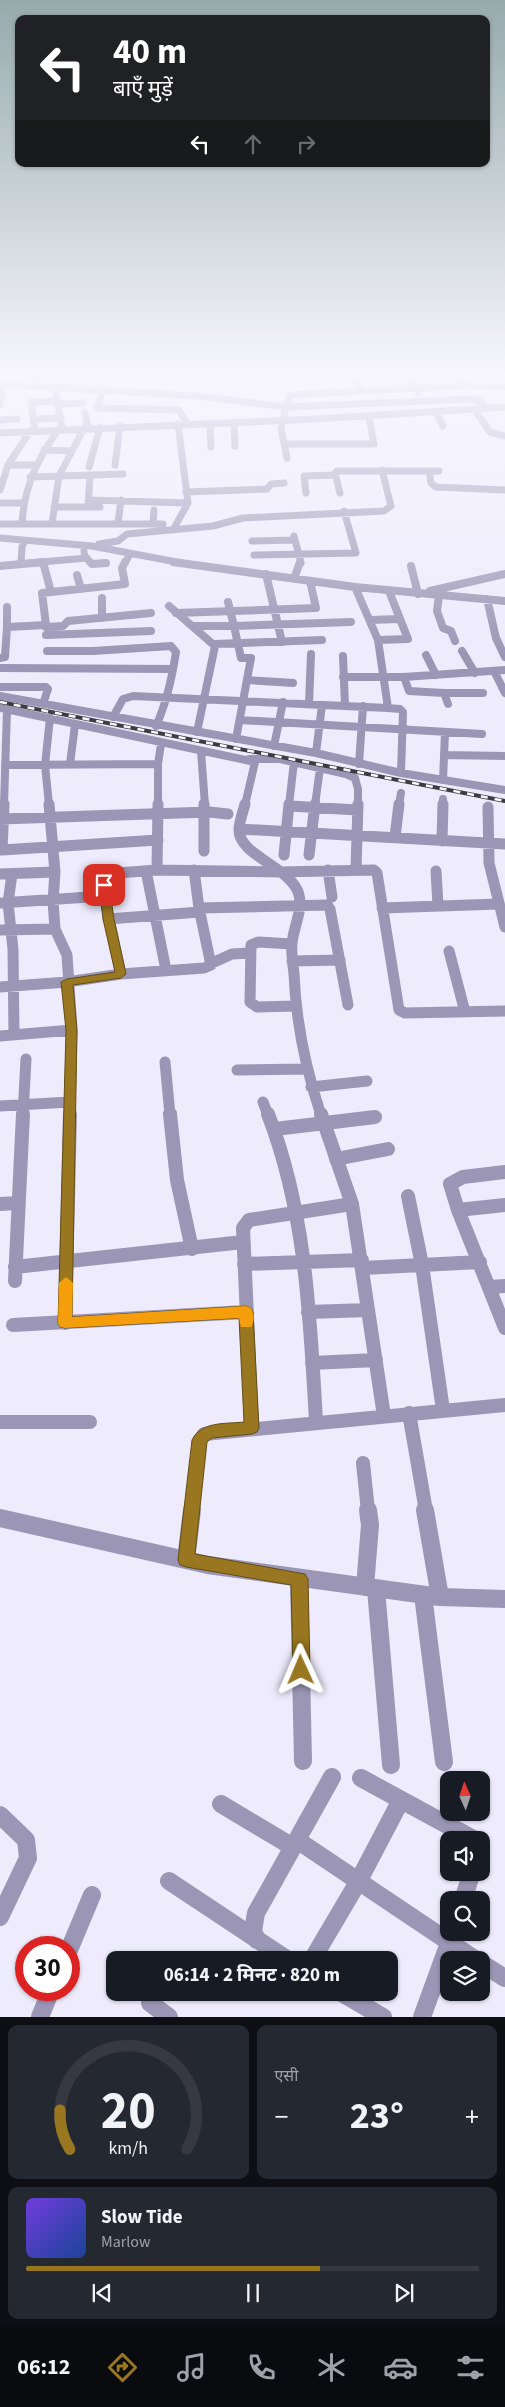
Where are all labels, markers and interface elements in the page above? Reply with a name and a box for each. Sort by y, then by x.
text: 40 m [113,27,187,77]
icon: left [30,35,95,100]
text: बाएँ मुड़ें [113,73,173,105]
icon: left [186,130,214,158]
icon: ahead [239,130,267,158]
icon: right [292,130,320,158]
pin [83,864,125,906]
icon: arrive [90,871,118,899]
position arrow [274,1643,326,1695]
north arrow [440,1771,490,1821]
map controls [440,1771,490,2001]
button: sound [440,1831,490,1881]
button: search [440,1891,490,1941]
speed limit sign: 30 [15,1936,80,2001]
button: layers [440,1951,490,2001]
text: 06:14 · 2 मिनट · 820 m [164,1962,340,1989]
text: एसी [275,2065,298,2087]
text: 20 [101,2075,156,2149]
text: 23° [350,2089,404,2143]
text: − [275,2097,288,2137]
text: + [465,2097,479,2137]
text: km/h [108,2136,148,2161]
text: Slow Tide [101,2204,182,2231]
text: Marlow [101,2231,150,2253]
icon: previous [88,2279,116,2307]
icon: pause [239,2279,267,2307]
icon: next [390,2279,418,2307]
icon: directions [105,2350,140,2385]
icon: music [174,2350,209,2385]
icon: phone [244,2350,279,2385]
icon: climate [314,2350,349,2385]
icon: car [383,2350,418,2385]
icon: filters [453,2350,488,2385]
text: 06:12 [17,2351,70,2383]

